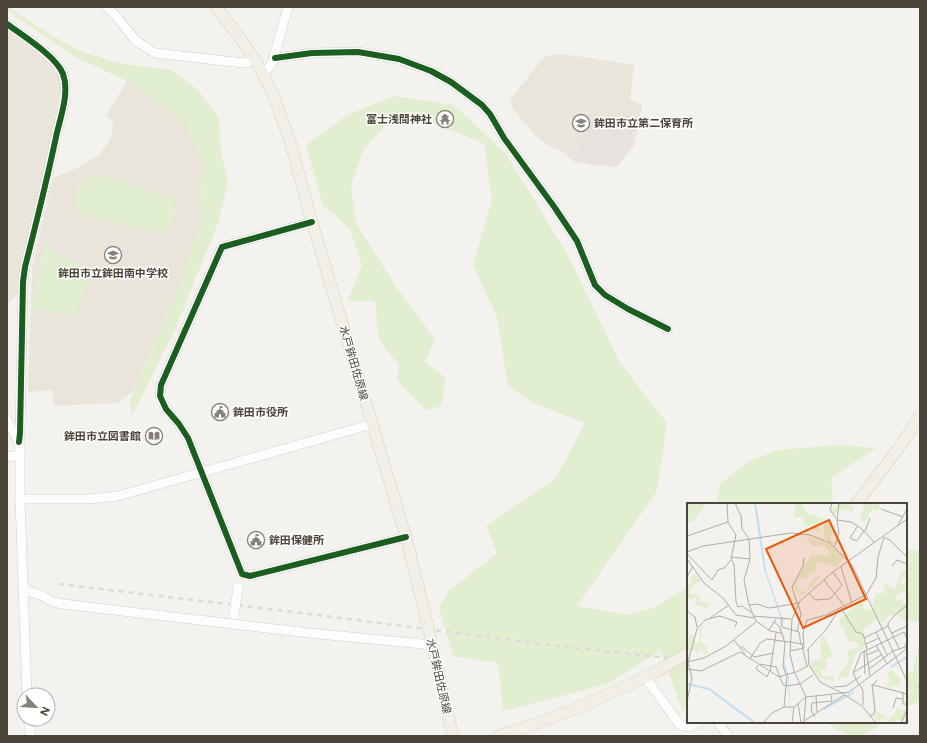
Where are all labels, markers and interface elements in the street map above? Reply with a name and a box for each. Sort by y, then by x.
temple icon: 富士浅間神社 [435,109,455,129]
place label: 富士浅間神社 [366,113,432,126]
school or university icon: 鉾田市立第二保育所 [571,113,591,133]
place label: 鉾田市立第二保育所 [594,117,693,130]
school or university icon: 鉾田市立鉾田南中学校 [103,245,123,265]
place label: 鉾田市立鉾田南中学校 [58,267,168,280]
street label: 水戸鉾田佐原線 [337,324,370,402]
public building icon: 鉾田市役所 [210,402,230,422]
place label: 鉾田市役所 [233,406,288,419]
library icon: 鉾田市立図書館 [144,426,164,446]
place label: 鉾田市立図書館 [64,430,141,443]
inset map [687,503,907,723]
public building icon: 鉾田保健所 [246,530,266,550]
place label: 鉾田保健所 [269,534,324,547]
street label: 水戸鉾田佐原線 [424,637,454,715]
north arrow [16,687,56,727]
text: N [37,704,52,718]

